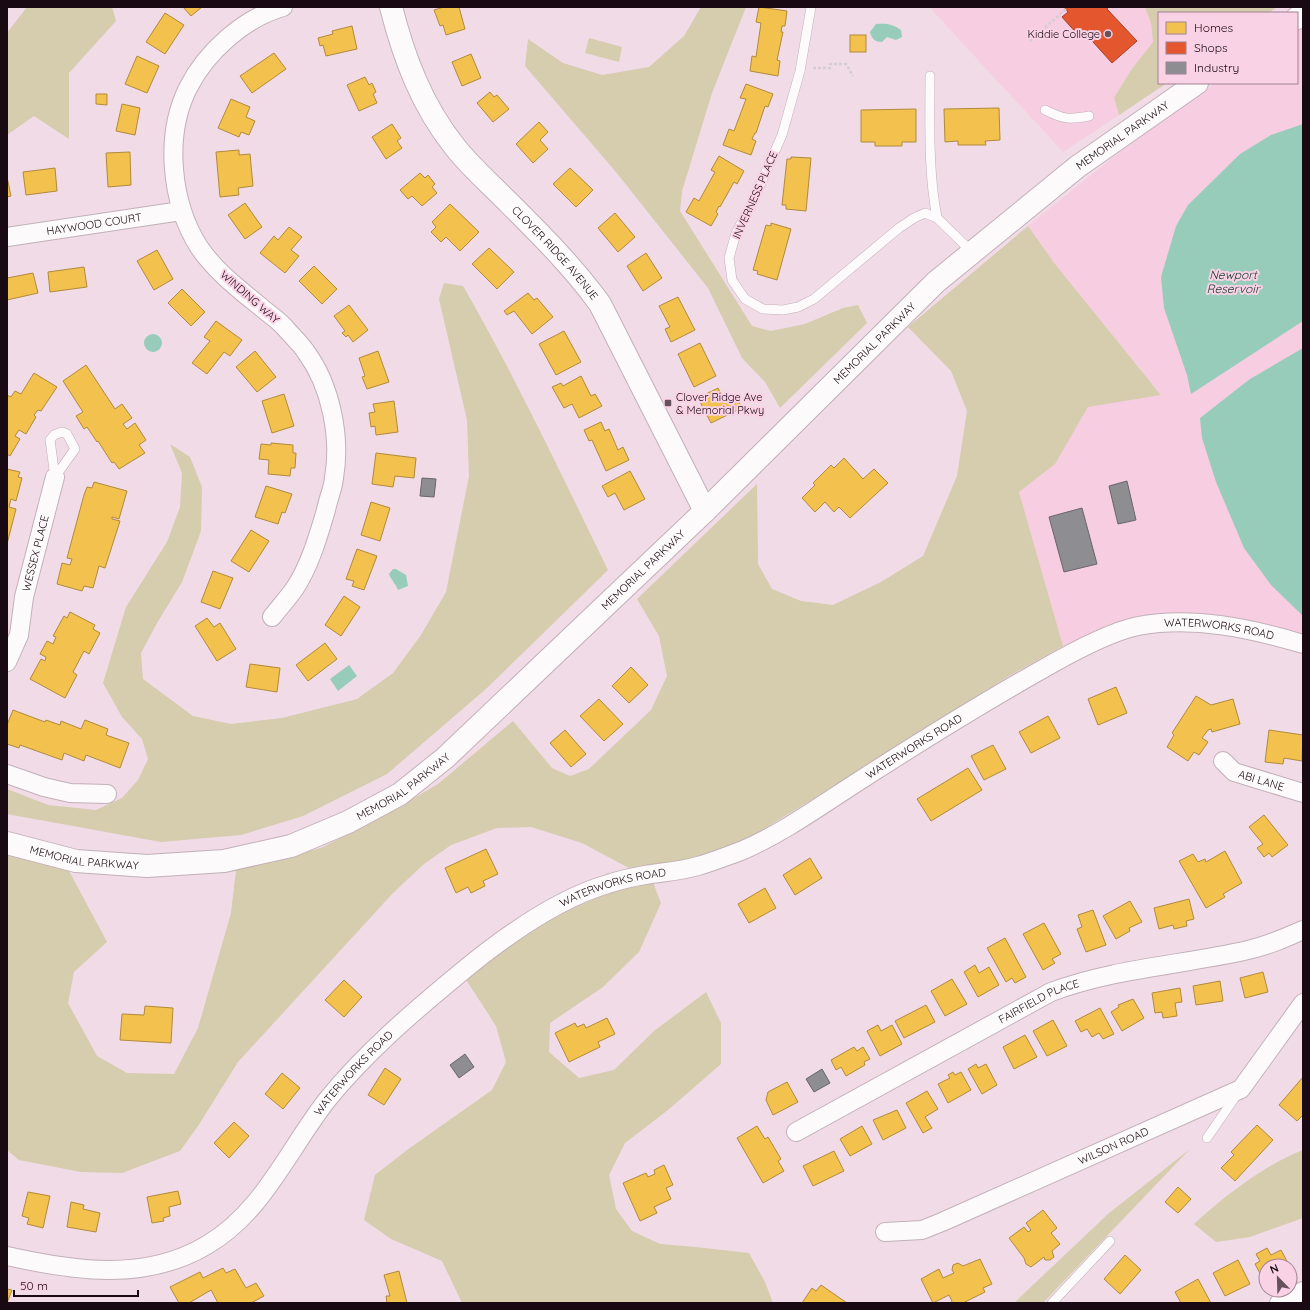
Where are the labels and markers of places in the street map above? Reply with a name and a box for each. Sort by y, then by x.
place label: Kiddie College [1028,27,1100,41]
marker: Kiddie College [1103,29,1113,39]
place label: Clover Ridge Ave & Memorial Pkwy [676,390,764,417]
marker: Clover Ridge Ave & Memorial Pkwy [663,398,673,408]

